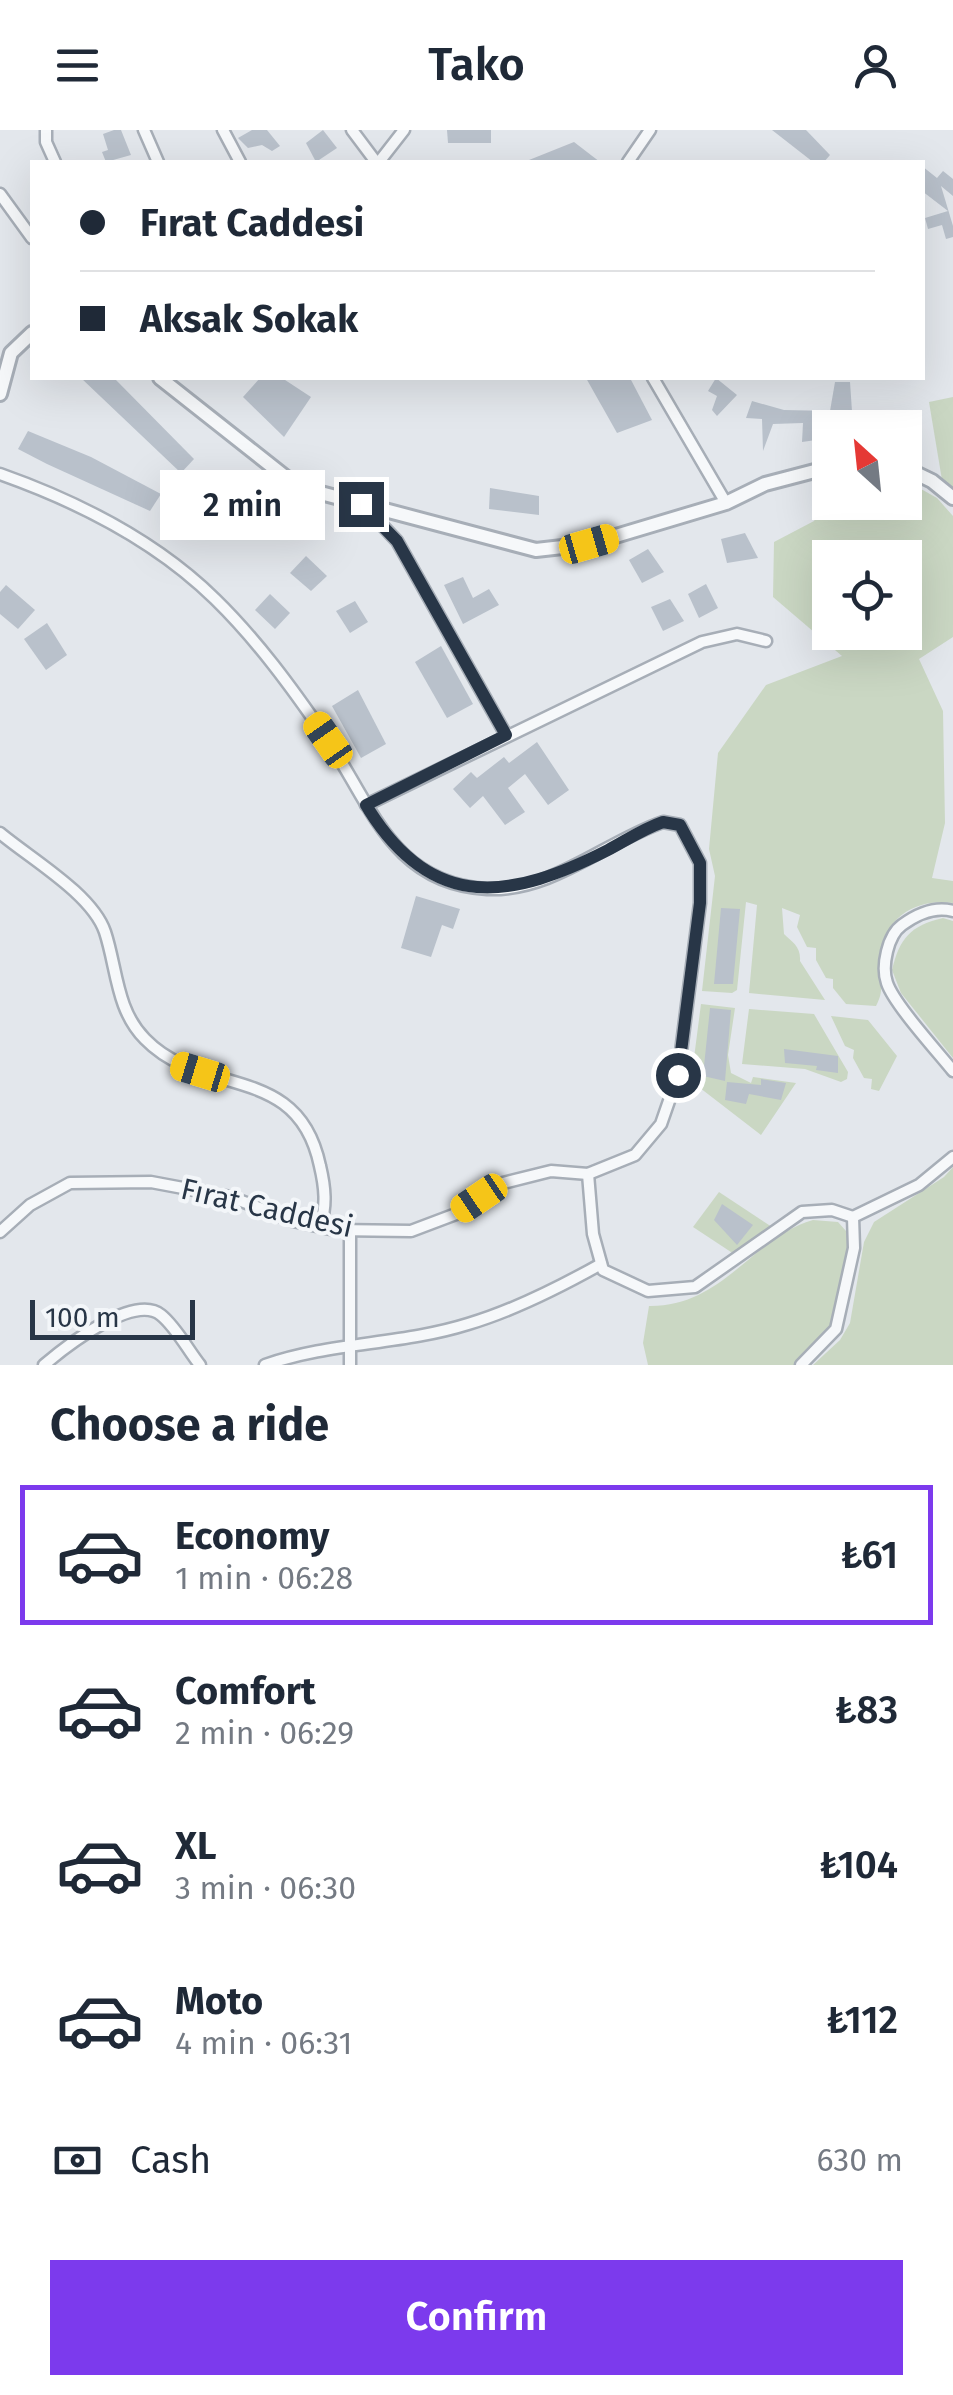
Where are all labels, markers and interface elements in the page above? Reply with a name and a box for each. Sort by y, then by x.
icon: menu [50,38,105,93]
text: Tako [428,38,525,92]
icon: person [848,38,903,93]
text: Fırat Caddesi [140,200,364,246]
text: Aksak Sokak [140,296,358,342]
north arrow [812,410,922,520]
map controls [812,410,922,650]
callout: 2 min [161,469,326,539]
route end [339,482,384,527]
text: 2 min [203,486,282,524]
car [556,521,622,567]
button: locate [812,540,922,650]
car [299,707,357,773]
car [167,1049,233,1095]
route start [656,1053,701,1098]
car [446,1169,512,1227]
street label: Fırat Caddesi [178,1171,356,1245]
scale bar [30,1295,195,1340]
text: 100 m [45,1301,120,1334]
text: Choose a ride [50,1398,329,1452]
icon: car [55,1510,145,1600]
text: Economy [175,1513,330,1559]
text: ₺61 [840,1532,898,1578]
text: 1 min · 06:28 [175,1559,353,1597]
icon: car [55,1665,145,1755]
text: Comfort [175,1668,316,1714]
text: ₺83 [835,1687,898,1733]
text: 2 min · 06:29 [175,1714,354,1752]
icon: car [55,1820,145,1910]
text: XL [175,1823,217,1869]
text: ₺104 [819,1842,898,1888]
text: 3 min · 06:30 [175,1869,356,1907]
icon: car [55,1975,145,2065]
text: Moto [175,1978,263,2024]
text: ₺112 [826,1997,898,2043]
text: 4 min · 06:31 [175,2024,352,2062]
icon: cash [50,2133,105,2188]
text: Cash [130,2137,211,2183]
text: 630 m [817,2141,903,2179]
button: Confirm [50,2260,903,2375]

